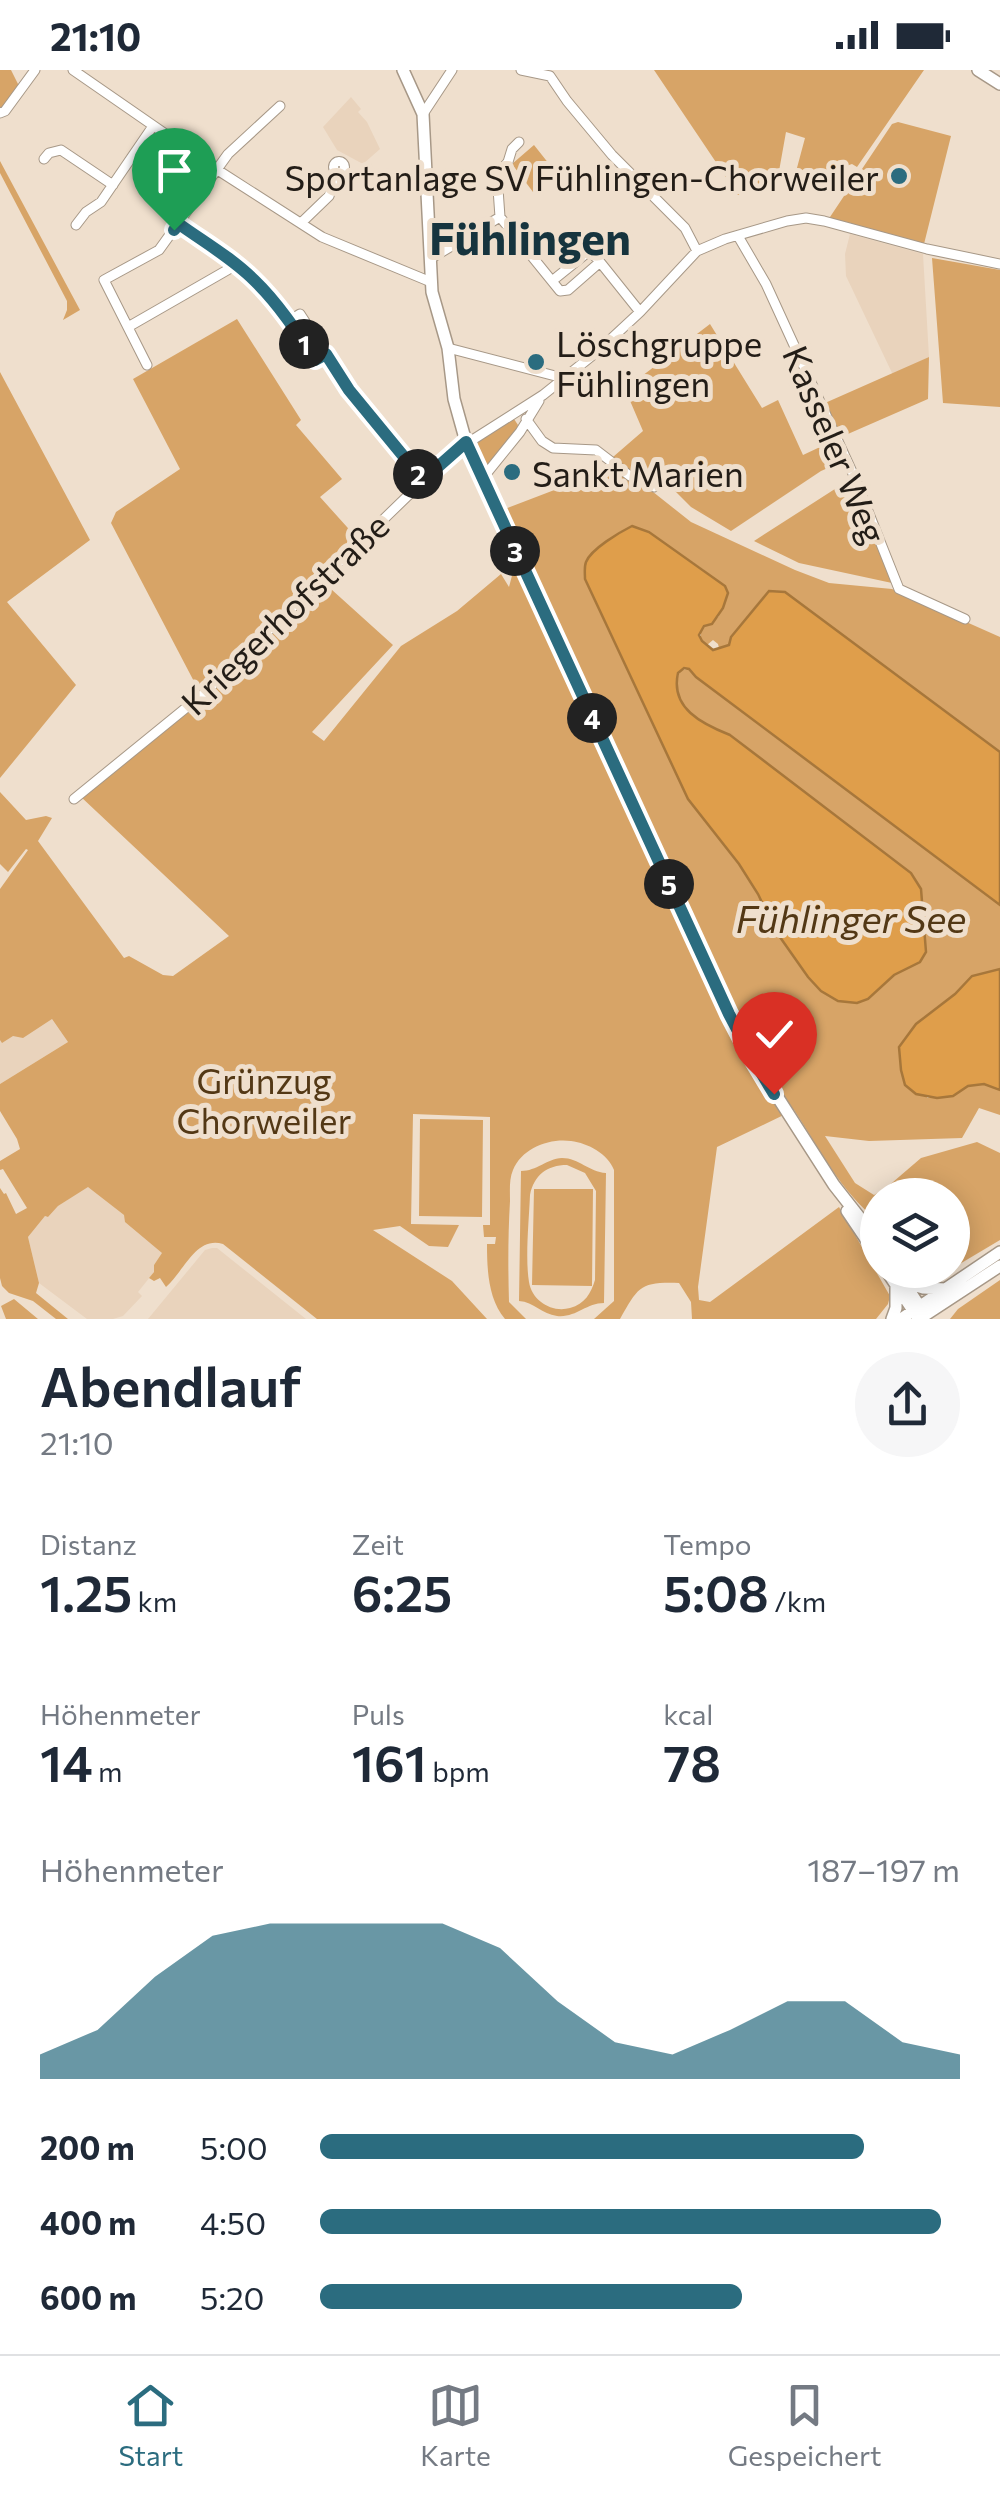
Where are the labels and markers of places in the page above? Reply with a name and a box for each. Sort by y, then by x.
pin [132,128,217,231]
place label: Sportanlage SV Fühlingen-Chorweiler [284,155,879,198]
marker: Sportanlage SV Fühlingen-Chorweiler [888,165,910,187]
pin: 1 [279,319,329,369]
place label: Löschgruppe Fühlingen [556,321,762,404]
marker: Löschgruppe Fühlingen [525,351,547,373]
pin: 2 [393,449,443,499]
place label: Sankt Marien [532,451,744,494]
marker: Sankt Marien [501,461,523,483]
pin: 3 [490,526,540,576]
pin: 4 [567,693,617,743]
pin: 5 [644,859,694,909]
pin [732,992,817,1095]

